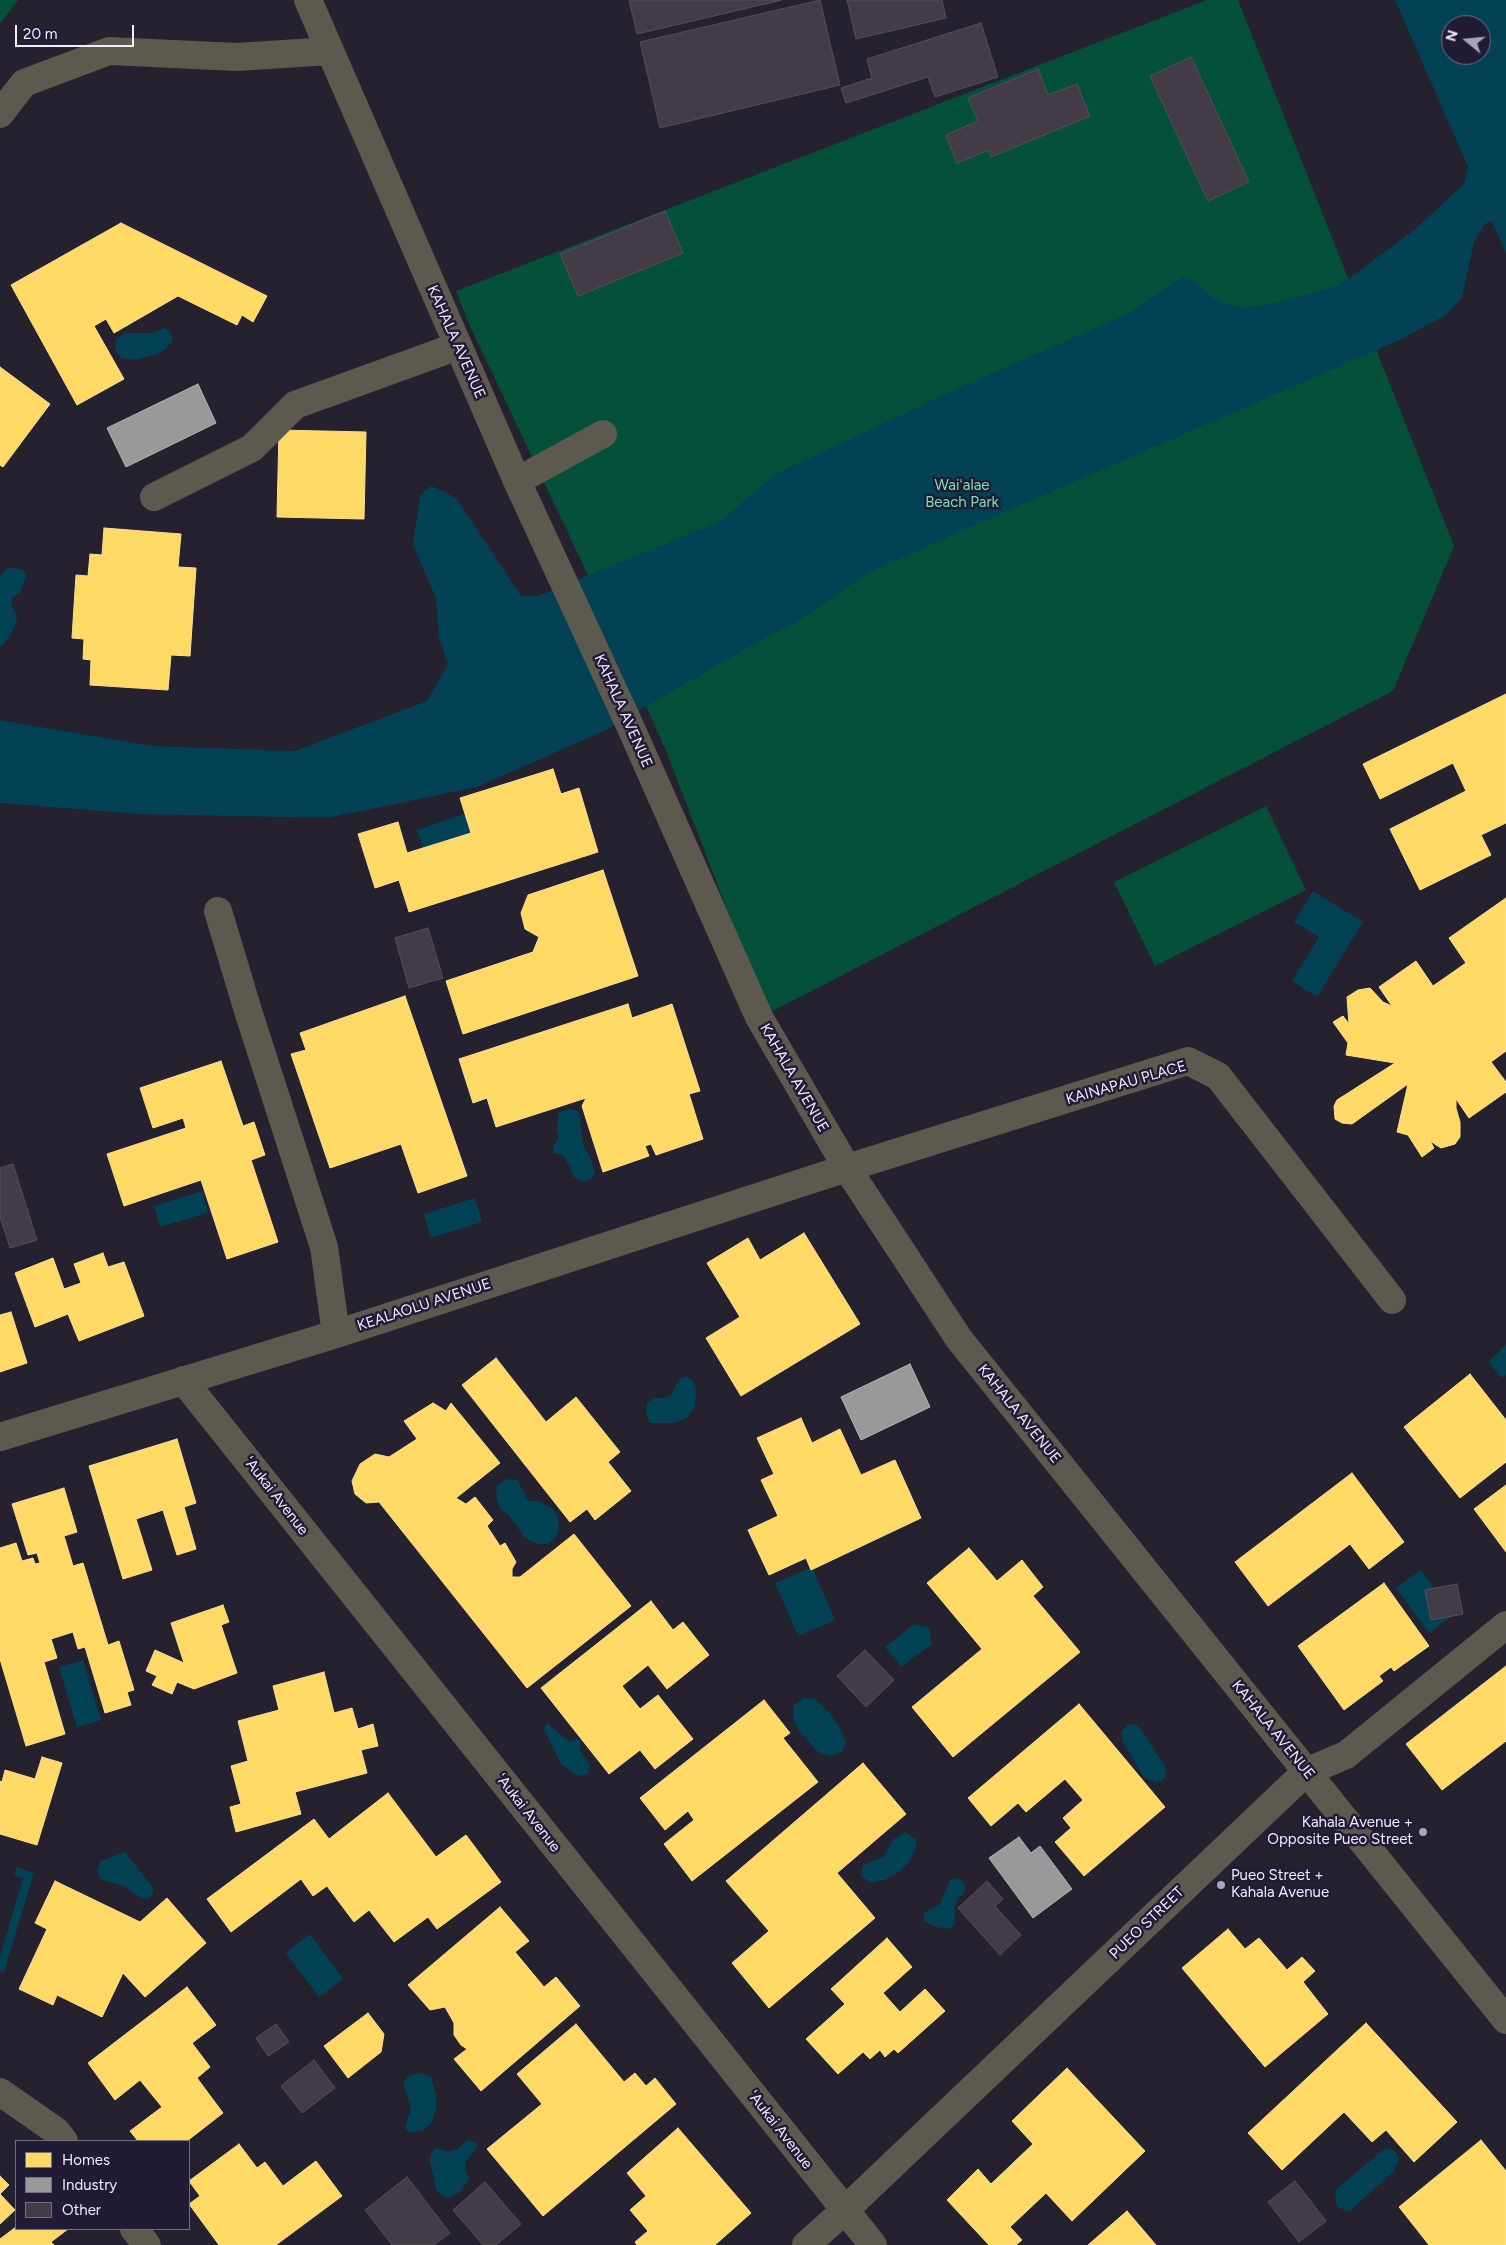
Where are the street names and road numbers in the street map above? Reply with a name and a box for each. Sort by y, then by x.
street label: KAHALA AVENUE [423,282,489,402]
street label: KAHALA AVENUE [590,651,656,771]
street label: KAHALA AVENUE [756,1021,832,1135]
street label: KAINAPAU PLACE [1064,1057,1188,1109]
street label: KEALAOLU AVENUE [355,1275,493,1335]
street label: KAHALA AVENUE [974,1361,1064,1467]
street label: ʻAukai Avenue [240,1453,312,1539]
street label: KAHALA AVENUE [1228,1677,1318,1783]
street label: ʻAukai Avenue [492,1770,564,1856]
street label: PUEO STREET [1106,1883,1188,1963]
street label: ʻAukai Avenue [744,2087,816,2173]

